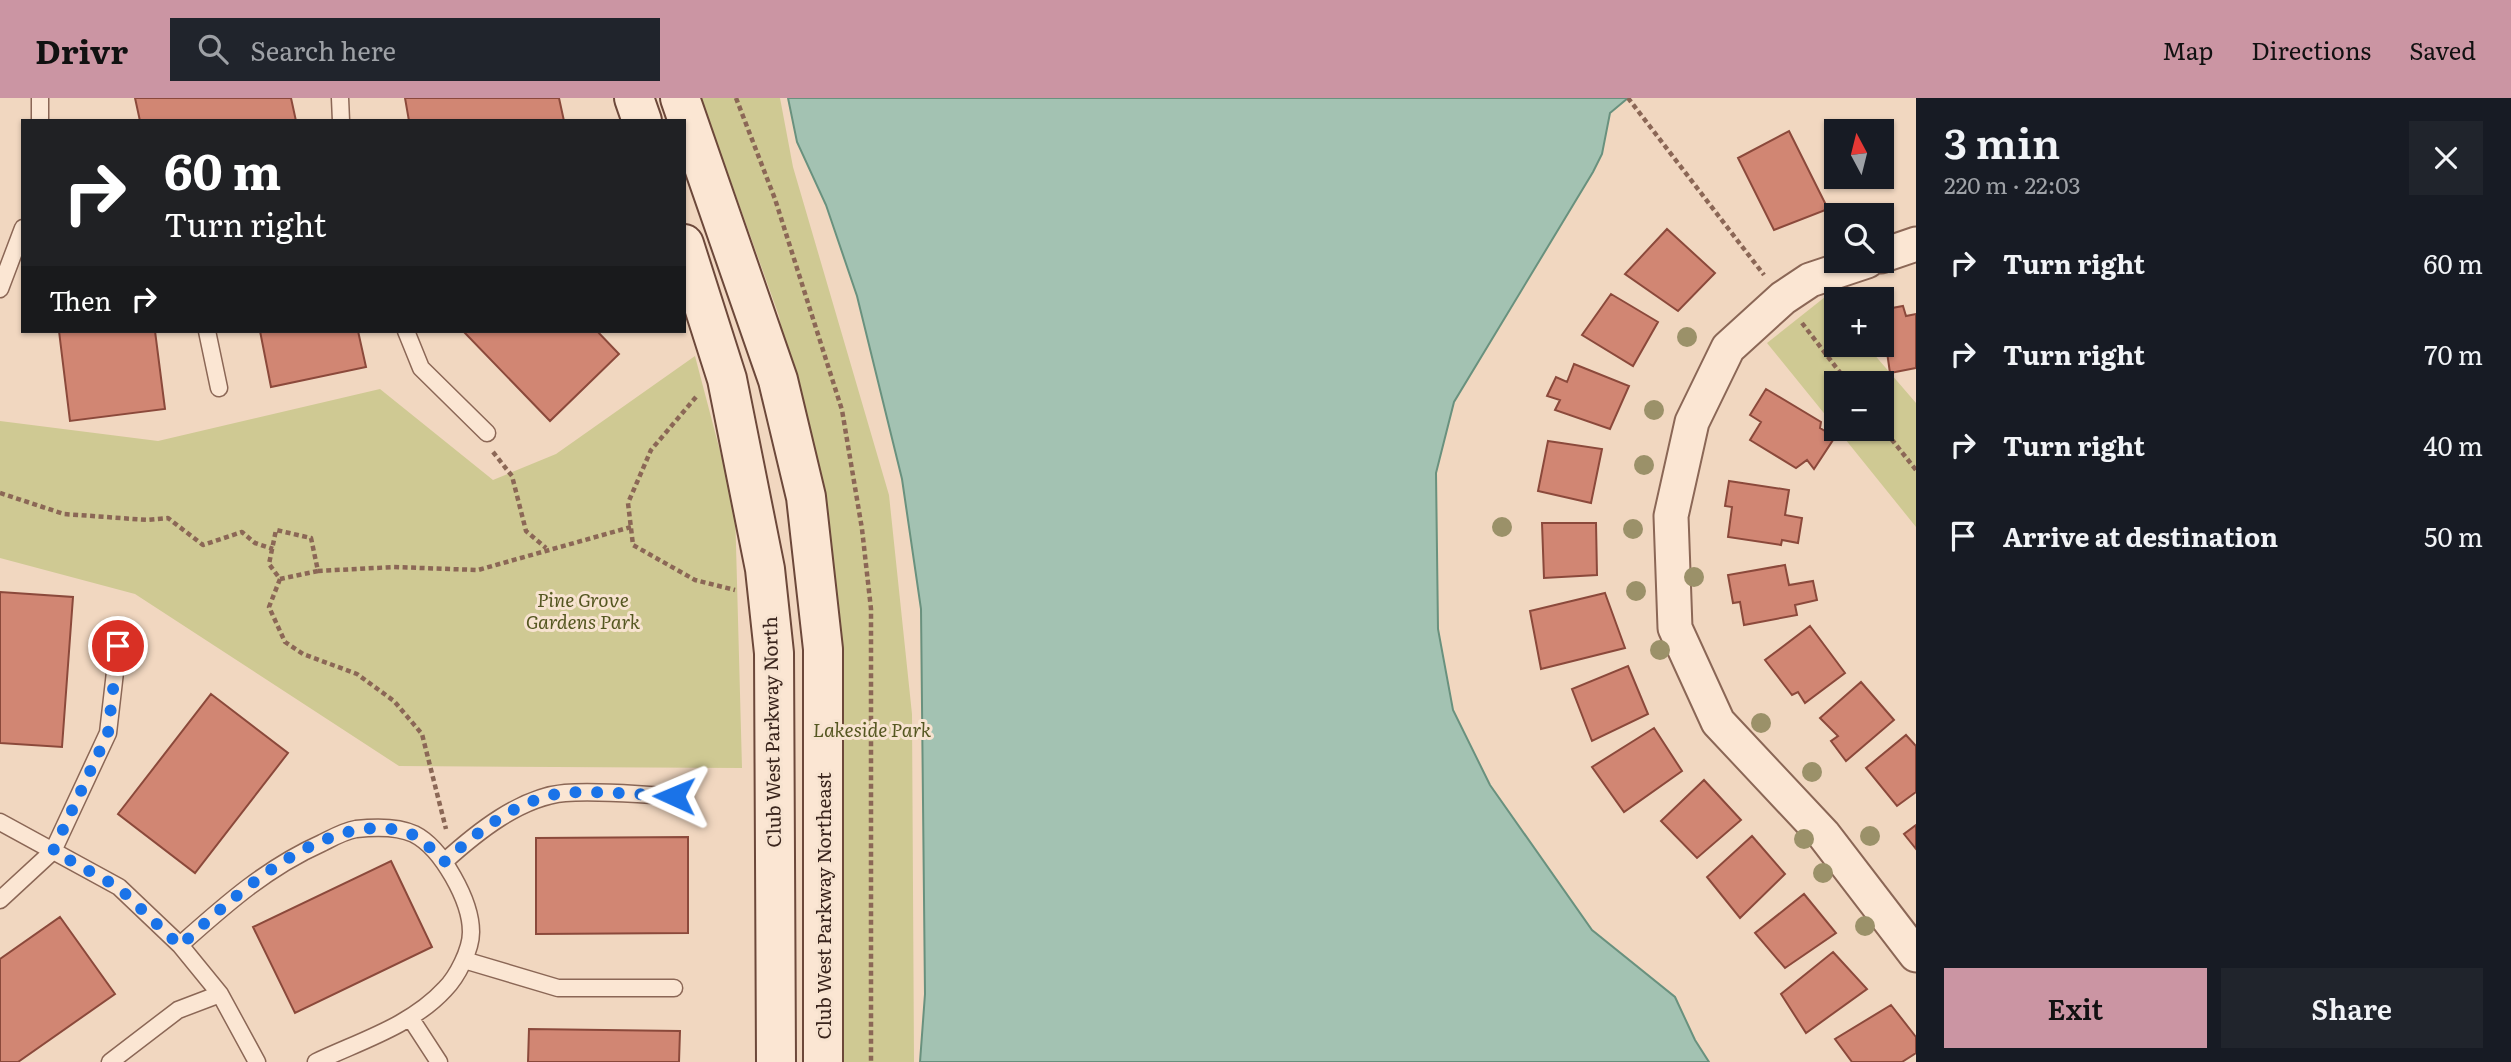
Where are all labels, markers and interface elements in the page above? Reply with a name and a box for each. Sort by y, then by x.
search box [170,18,660,81]
text: Drivr [35,25,128,74]
icon: search [194,30,232,68]
text: Search here [250,30,396,69]
text: Map [2162,32,2213,67]
text: Directions [2251,32,2371,67]
text: Saved [2409,32,2476,67]
text: 3 min [1944,110,2060,172]
north arrow [1824,119,1894,189]
map controls [1824,119,1894,441]
button: close [2409,121,2483,195]
text: 60 m [164,132,281,205]
icon: right [49,147,140,238]
text: 220 m · 22:03 [1944,167,2081,201]
text: Turn right [164,199,326,247]
button: search [1824,203,1894,273]
text: Turn right [2003,243,2145,282]
text: 60 m [2424,243,2483,282]
icon: right [1944,244,1982,282]
text: Then [49,280,111,319]
icon: right [125,280,163,318]
button: + [1824,287,1894,357]
text: Turn right [2003,334,2145,373]
text: 70 m [2424,334,2483,373]
icon: right [1944,335,1982,373]
button: − [1824,371,1894,441]
text: Turn right [2003,425,2145,464]
text: 40 m [2423,425,2483,464]
icon: right [1944,426,1982,464]
text: Arrive at destination [2003,516,2278,555]
text: 50 m [2424,516,2483,555]
icon: arrive [1944,517,1982,555]
park label: Pine Grove Gardens Park [526,585,641,635]
pin [88,616,148,676]
street label: Club West Parkway North [755,616,787,848]
icon: arrive [99,627,137,665]
park label: Lakeside Park [813,715,932,743]
position arrow [637,759,711,833]
street label: Club West Parkway Northeast [809,772,837,1040]
button: Exit [1944,968,2207,1048]
button: Share [2221,968,2483,1048]

